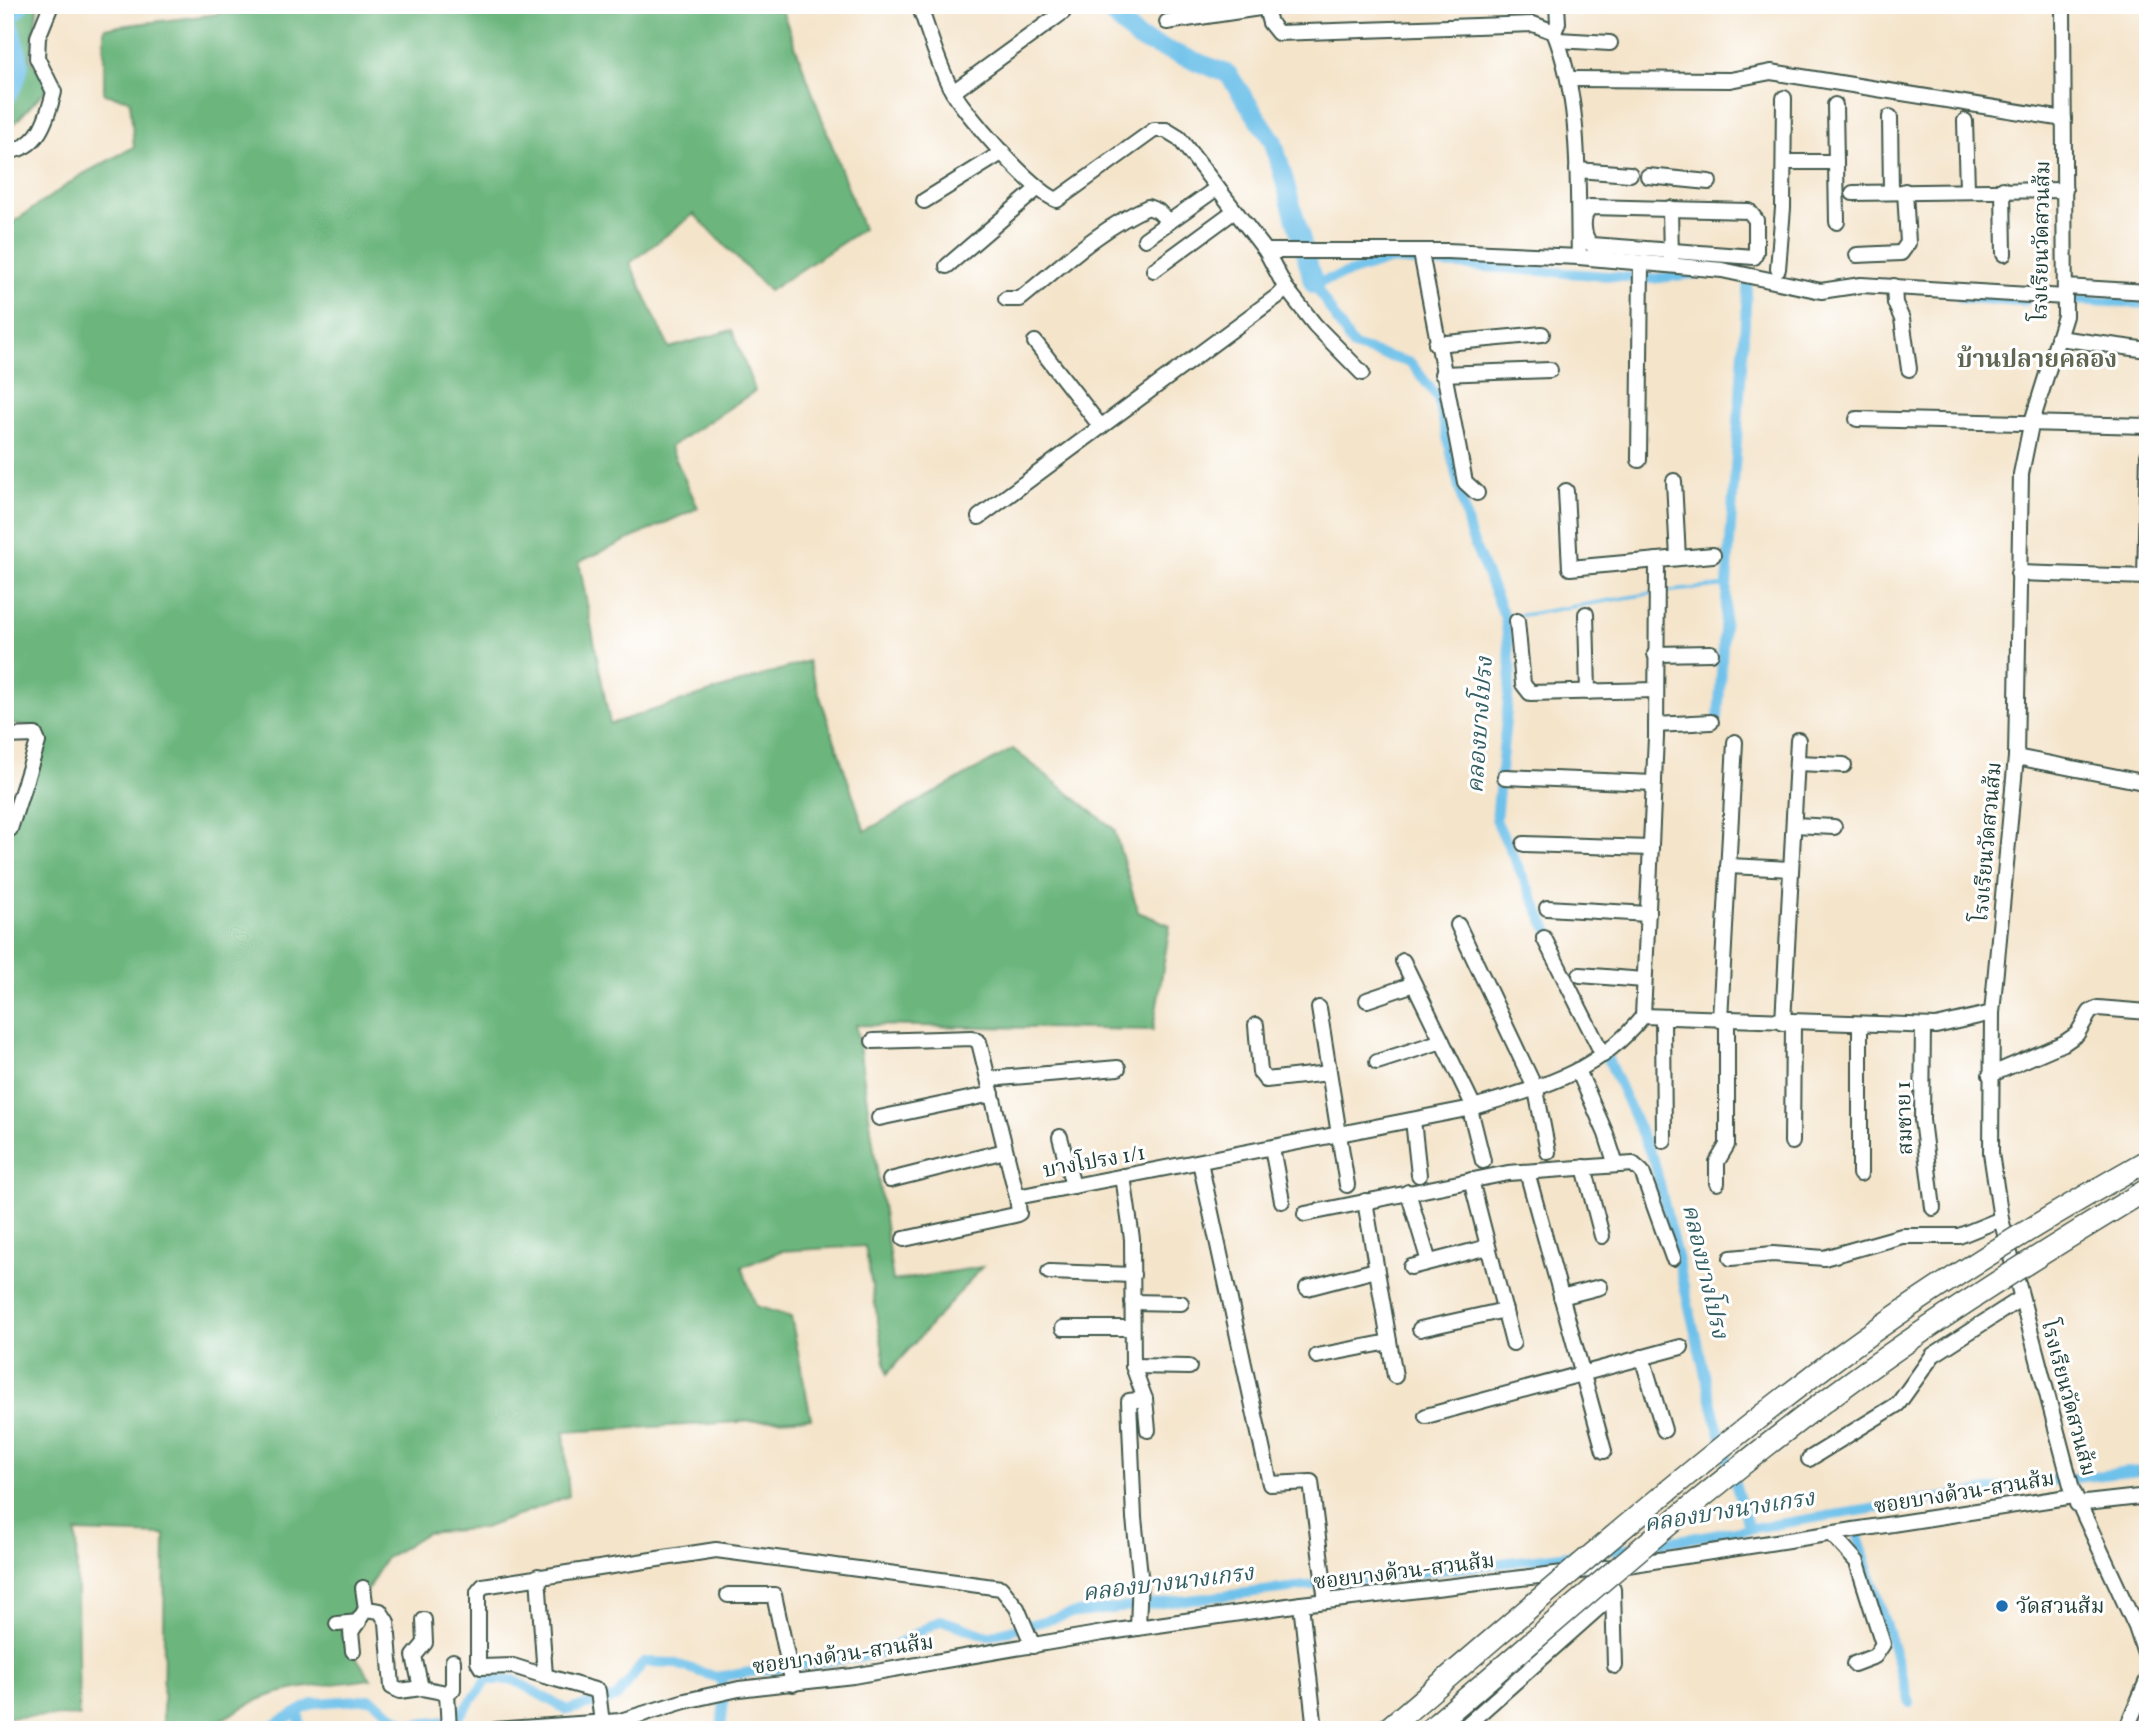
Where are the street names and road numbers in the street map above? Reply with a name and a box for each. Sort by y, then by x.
street label: โรงเรียนวัดสวนส้ม [2025,161,2058,323]
street label: โรงเรียนวัดสวนส้ม [1965,761,2010,924]
street label: สมชาย 1 [1890,1080,1921,1155]
street label: บางโปรง 1/1 [1040,1137,1148,1186]
street label: โรงเรียนวัดสวนส้ม [2033,1316,2104,1480]
street label: ซอยบางด้วน-สวนส้ม [1872,1465,2057,1522]
street label: ซอยบางด้วน-สวนส้ม [1312,1547,1497,1598]
street label: ซอยบางด้วน-สวนส้ม [751,1628,936,1683]

